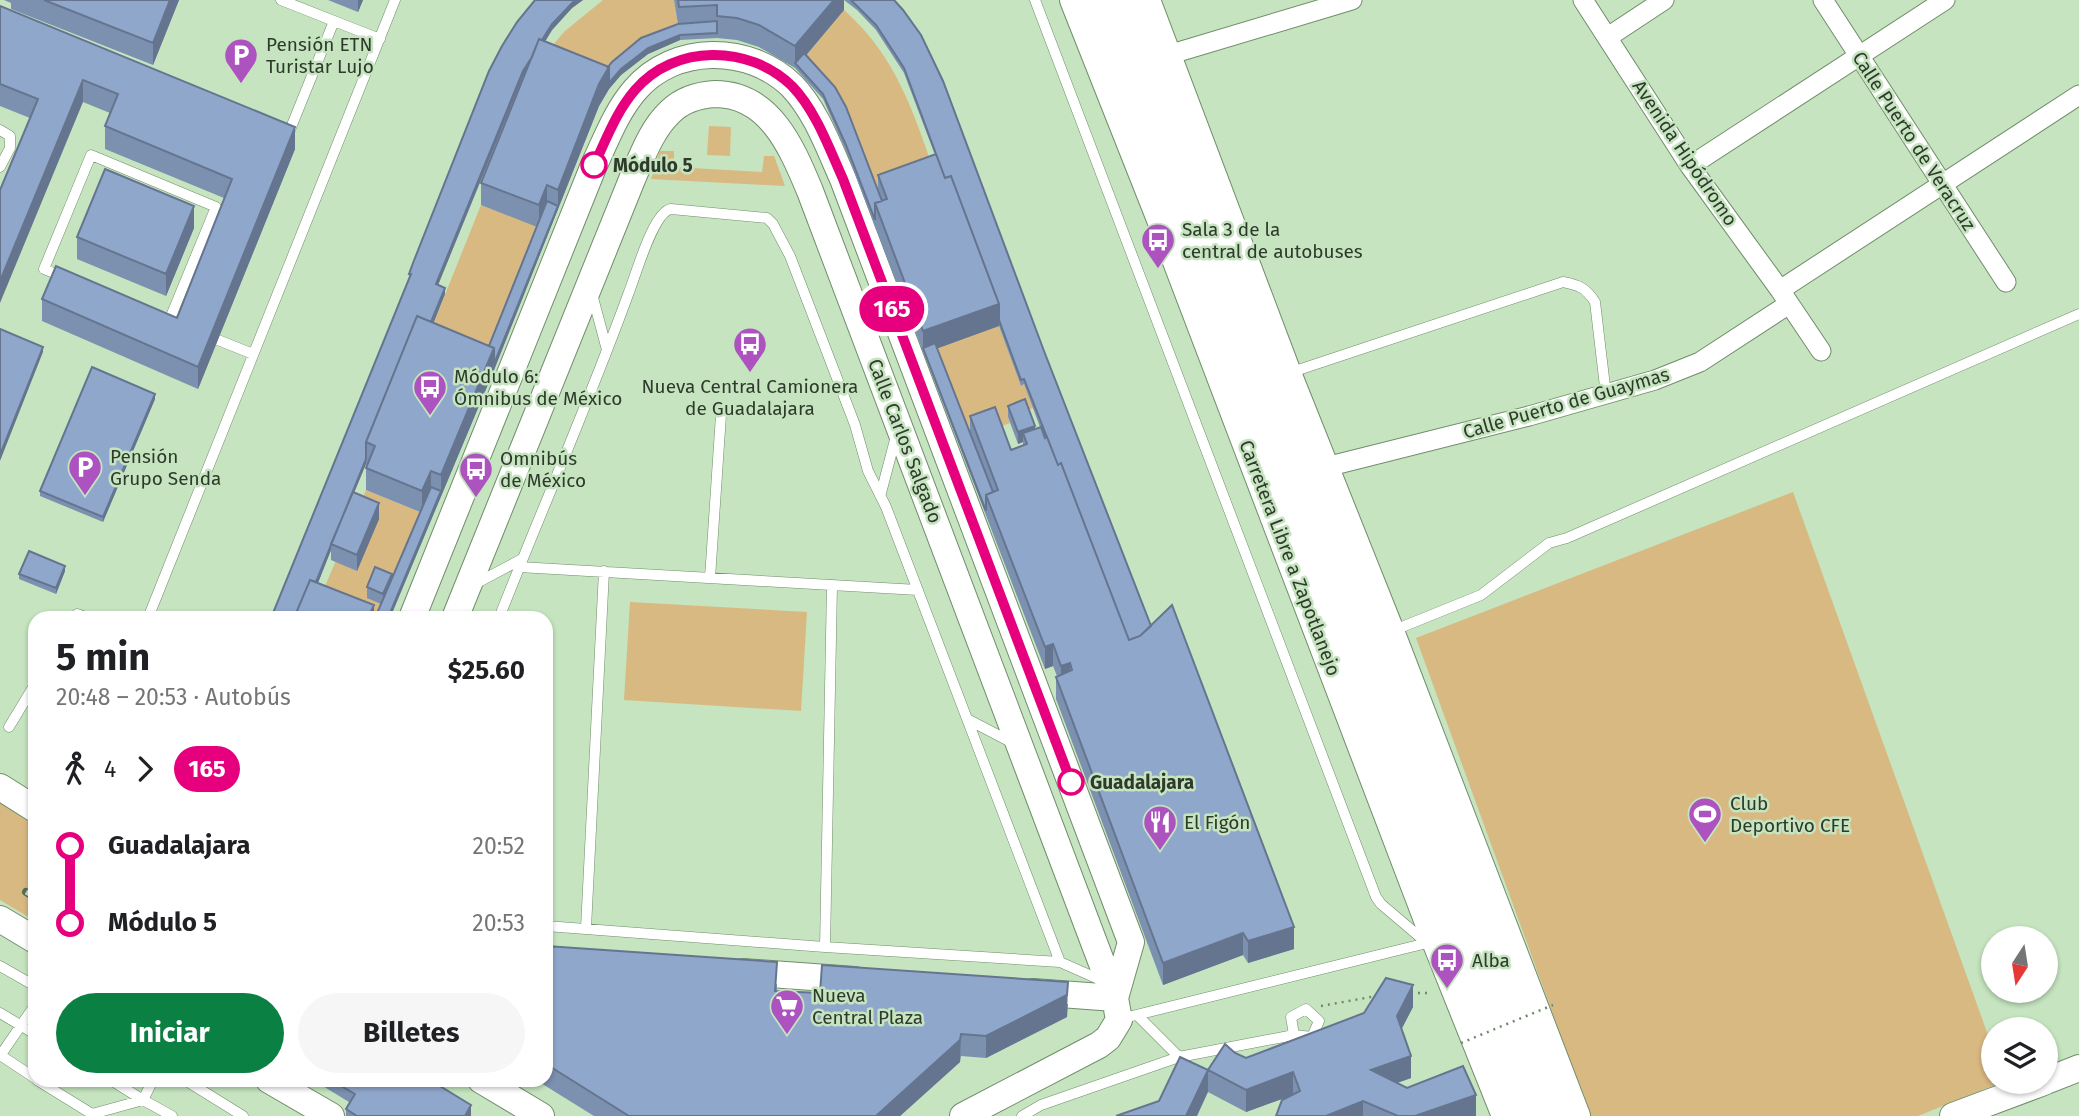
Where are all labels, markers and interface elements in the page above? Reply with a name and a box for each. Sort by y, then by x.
place label: Pensión ETN Turistar Lujo [266,33,374,78]
parking icon: Pensión ETN Turistar Lujo [222,36,260,85]
street label: Calle Puerto de Veracruz [1847,47,1981,235]
street label: Avenida Hipódromo [1628,76,1742,230]
marker: Módulo 5 [581,152,607,178]
place label: Módulo 5 [613,154,693,177]
place label: Sala 3 de la central de autobuses [1182,218,1363,263]
bus stop icon: Sala 3 de la central de autobuses [1139,221,1177,270]
line badge: 165 [852,286,932,332]
text: 165 [873,295,911,323]
bus stop icon: Nueva Central Camionera de Guadalajara [731,325,769,374]
street label: Calle Carlos Salgado [863,356,947,526]
street label: Calle Puerto de Guaymas [1460,362,1672,443]
place label: Módulo 6: Ómnibus de México [454,365,622,410]
bus stop icon: Módulo 6: Ómnibus de México [411,368,449,417]
place label: Nueva Central Camionera de Guadalajara [642,375,858,420]
street label: Carretera Libre a Zapotlanejo [1234,437,1346,679]
place label: Pensión Grupo Senda [110,445,221,490]
place label: Omnibús de México [500,447,586,492]
parking icon: Pensión Grupo Senda [66,448,104,497]
bus stop icon: Omnibús de México [457,450,495,499]
text: 5 min [56,634,150,680]
text: $25.60 [448,655,525,686]
text: 20:48 – 20:53 · Autobús [56,683,291,711]
icon: walk [56,750,94,788]
icon: forward [126,750,164,788]
text: 4 [104,755,116,783]
text: 165 [188,755,226,783]
marker: Guadalajara [1058,769,1084,795]
place label: Guadalajara [1090,771,1194,794]
place label: Club Deportivo CFE [1730,792,1850,837]
sports icon: Club Deportivo CFE [1686,795,1724,844]
restaurant icon: El Figón [1141,803,1179,852]
place label: El Figón [1184,811,1250,834]
text: Guadalajara [108,830,250,861]
text: 20:52 [473,832,525,860]
text: Módulo 5 [108,907,217,938]
text: 20:53 [472,909,525,937]
north arrow [1981,926,2058,1003]
map controls [1981,926,2058,1094]
bus stop icon: Alba [1428,941,1466,990]
place label: Alba [1472,949,1510,972]
place label: Nueva Central Plaza [812,984,923,1029]
supermarket icon: Nueva Central Plaza [768,987,806,1036]
button: Iniciar [56,993,284,1073]
button: Billetes [298,993,525,1073]
button: layers [1981,1017,2058,1094]

